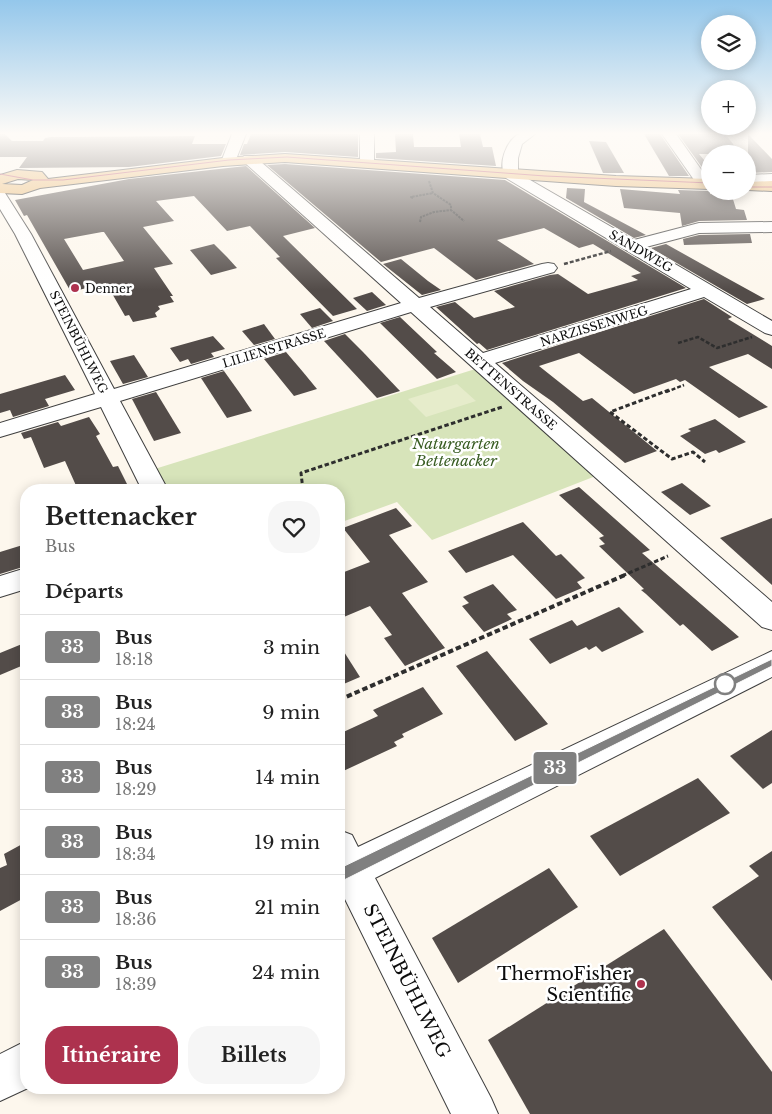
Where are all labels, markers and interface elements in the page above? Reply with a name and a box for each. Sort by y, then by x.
map controls [701,15,756,200]
button: layers [701,15,756,70]
button: + [701,80,756,135]
button: − [701,145,756,200]
street label: SANDWEG [606,227,676,276]
place label: Denner [85,281,132,296]
marker: Denner [69,282,81,294]
street label: STEINBÜHLWEG [47,287,113,396]
street label: NARZISSENWEG [538,302,650,350]
street label: LILIENSTRASSE [221,325,328,371]
street label: BETTENSTRASSE [462,345,560,433]
park label: Naturgarten Bettenacker [411,434,500,470]
button: heart [268,501,320,553]
text: Bettenacker [45,502,197,531]
text: Bus [45,536,75,556]
text: Départs [45,580,123,603]
text: Bus [115,626,152,649]
text: 33 [61,636,84,658]
text: 3 min [263,636,320,659]
text: 18:18 [115,649,153,669]
unlabelled marker [714,673,736,695]
text: Bus [115,691,152,714]
text: 33 [61,701,84,723]
text: 9 min [262,701,320,724]
text: 18:24 [115,714,156,734]
line badge: 33 [532,752,578,784]
text: Bus [115,756,152,779]
text: 33 [544,757,566,779]
text: 33 [61,766,84,788]
text: 14 min [255,766,320,789]
text: 18:29 [115,779,157,799]
text: Bus [115,821,152,844]
text: 33 [61,831,84,853]
text: 19 min [254,831,320,854]
text: 18:34 [115,844,156,864]
text: Bus [115,886,152,909]
text: 33 [61,896,84,918]
text: 21 min [254,896,320,919]
street label: STEINBÜHLWEG [359,900,456,1062]
text: 18:36 [115,909,157,929]
text: Bus [115,951,152,974]
text: 33 [61,961,84,983]
text: 24 min [252,961,320,984]
place label: ThermoFisher Scientific [497,963,631,1006]
text: 18:39 [115,974,157,994]
marker: ThermoFisher Scientific [635,978,647,990]
button: Itinéraire [45,1026,178,1084]
button: Billets [188,1026,320,1084]

